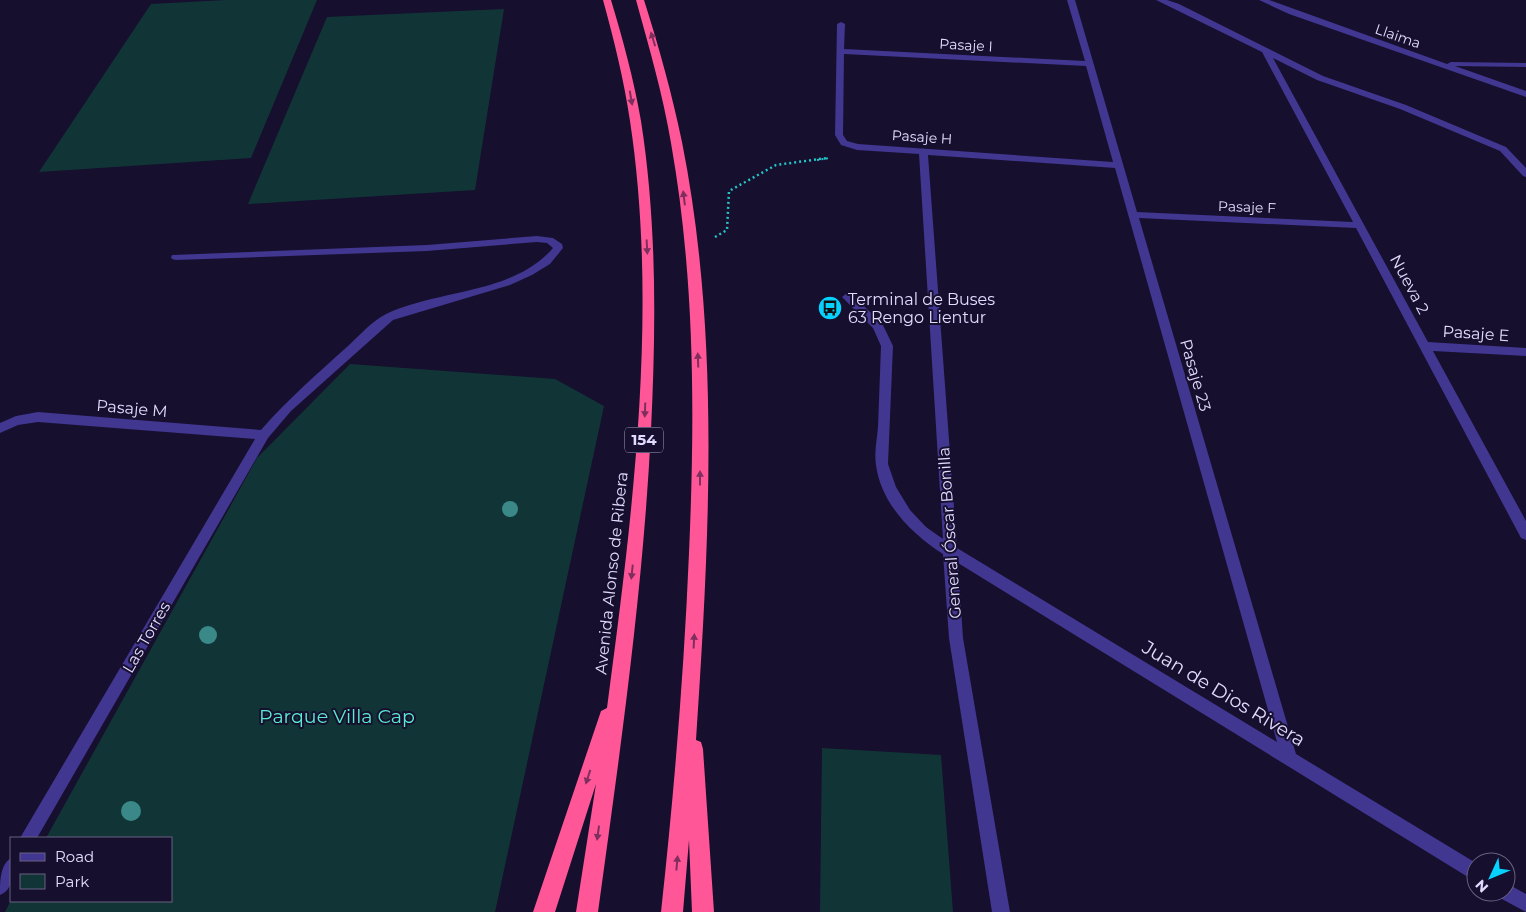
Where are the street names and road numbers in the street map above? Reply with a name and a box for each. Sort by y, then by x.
street label: Llaima [1373,20,1423,52]
street label: Pasaje I [939,35,993,55]
street label: Pasaje H [891,126,953,148]
street label: Pasaje F [1218,197,1276,217]
street label: Nueva 2 [1386,251,1433,317]
street label: Pasaje E [1442,322,1510,345]
street label: Pasaje 23 [1176,337,1215,413]
street label: Pasaje M [96,396,168,421]
road number: 154 [625,428,663,452]
street label: General Óscar Bonilla [934,447,965,619]
street label: Avenida Alonso de Ribera [591,471,632,675]
street label: Las Torres [118,598,175,676]
street label: Juan de Dios Rivera [1137,635,1309,751]

